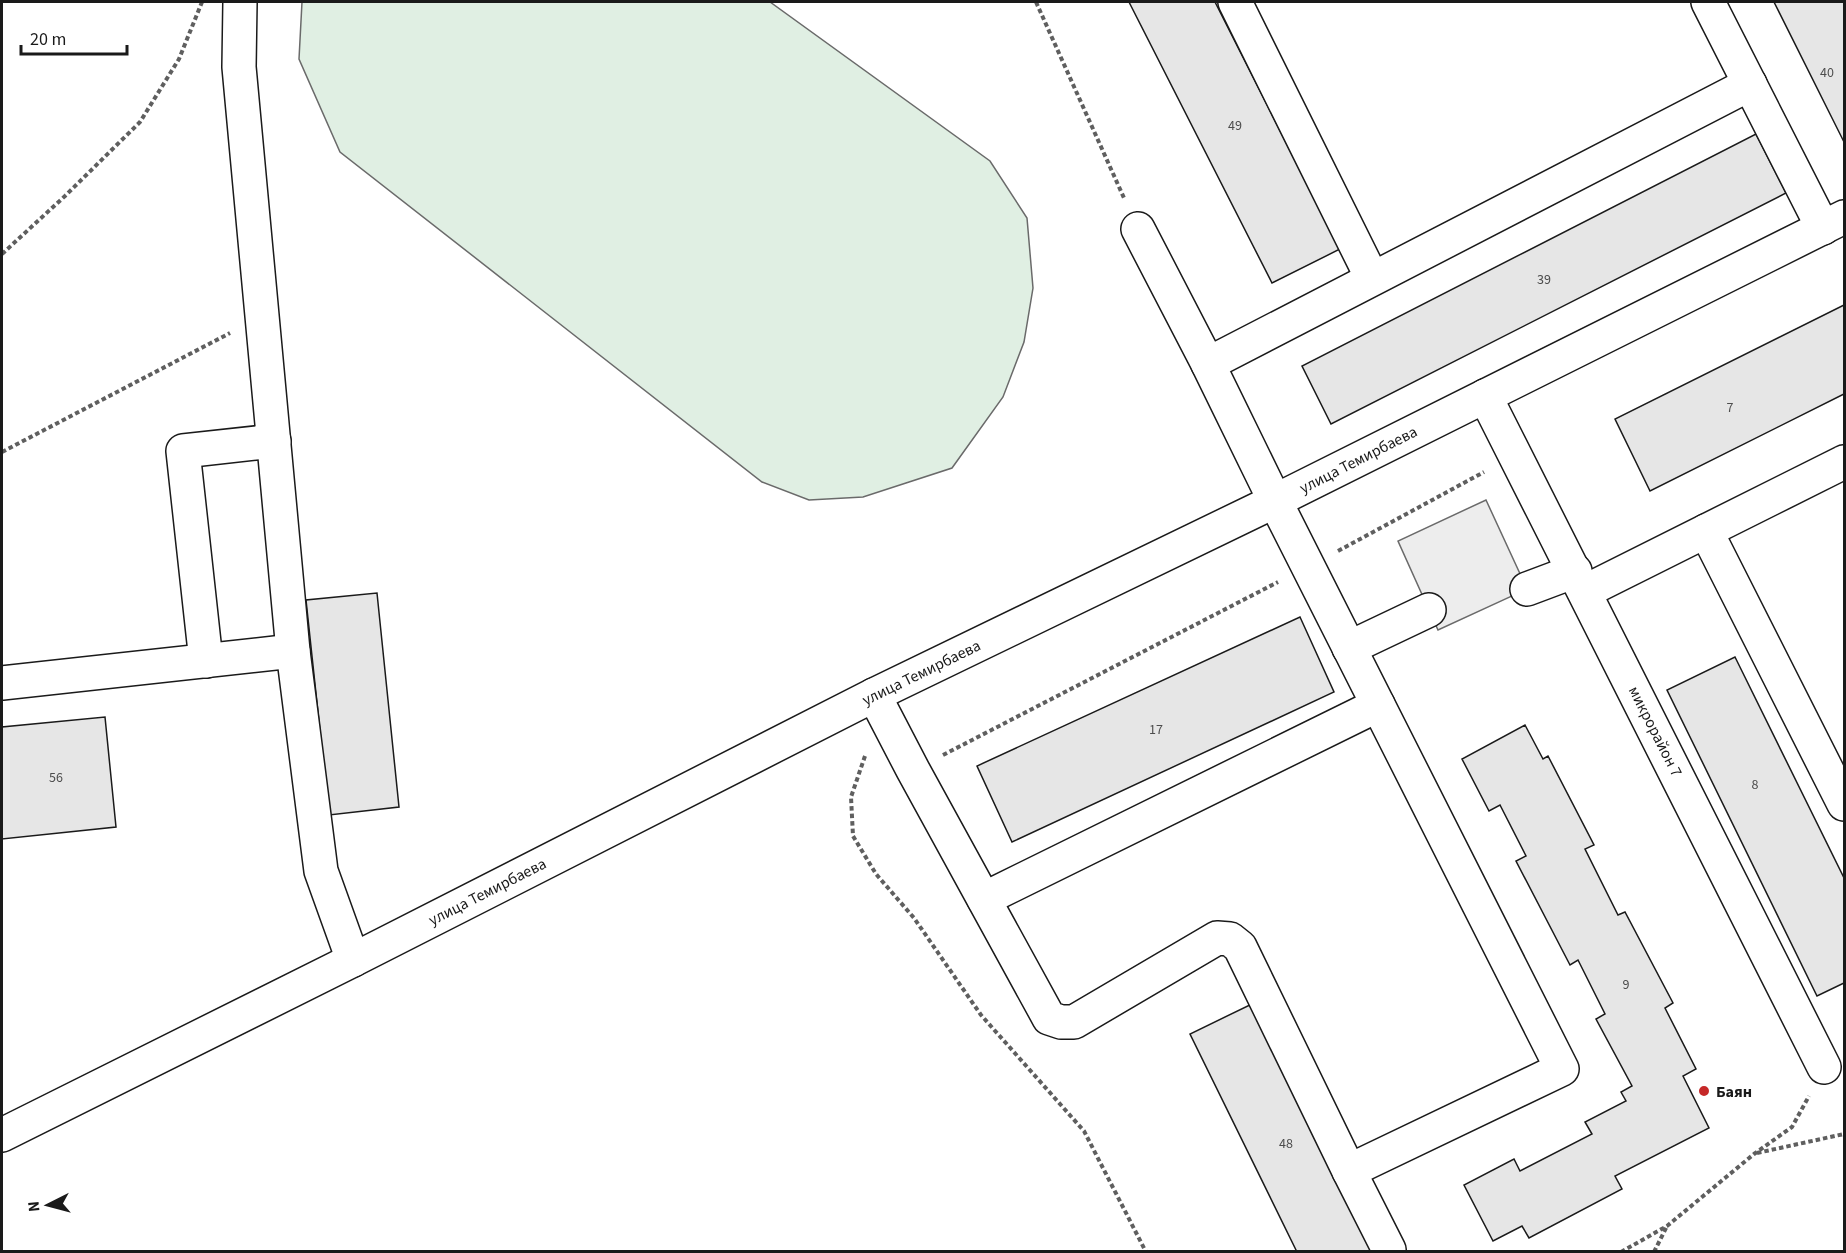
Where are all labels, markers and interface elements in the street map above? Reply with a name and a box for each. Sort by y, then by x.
scale bar [21,18,128,56]
text: 20 m [30,27,66,52]
house number: 40 [1820,63,1834,83]
house number: 49 [1228,116,1242,136]
house number: 39 [1537,270,1551,290]
house number: 7 [1727,398,1734,418]
street label: улица Темирбаева [1296,421,1421,499]
street label: улица Темирбаева [858,635,984,711]
street label: микрорайон 7 [1623,682,1687,781]
house number: 17 [1149,720,1163,740]
house number: 56 [49,768,63,788]
house number: 8 [1752,775,1759,795]
street label: улица Темирбаева [425,853,550,931]
house number: 9 [1623,975,1630,995]
place label: Баян [1716,1081,1752,1103]
marker: Баян [1697,1084,1711,1098]
house number: 48 [1279,1134,1293,1154]
north arrow [18,1175,78,1235]
text: N [23,1200,46,1213]

